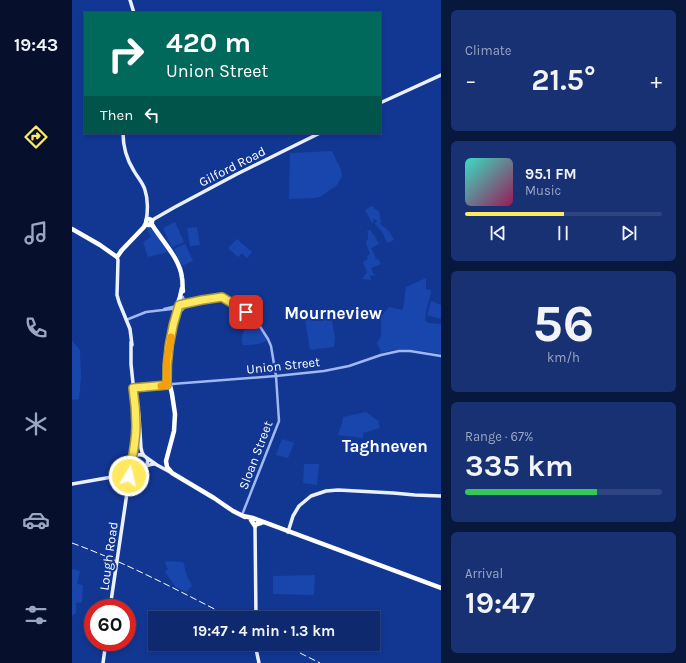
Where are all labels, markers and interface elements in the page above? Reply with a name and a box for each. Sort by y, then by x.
text: 420 m [166,26,251,59]
icon: right [100,28,152,80]
text: 19:43 [14,34,58,56]
text: Climate [465,43,511,58]
text: Union Street [166,60,268,82]
text: 21.5° [531,62,596,98]
text: − [465,68,477,94]
text: + [650,68,662,94]
icon: left [141,104,163,126]
text: Then [100,106,133,124]
icon: directions [22,123,50,151]
street label: Gilford Road [196,143,268,190]
text: 95.1 FM [525,165,577,183]
text: Music [525,183,561,198]
icon: music [22,219,50,247]
icon: previous [487,222,509,244]
icon: pause [552,222,574,244]
icon: next [618,222,640,244]
text: 56 [533,293,594,354]
pin [229,295,263,329]
icon: arrive [235,301,257,323]
district label: Mourneview [284,303,382,323]
icon: phone [22,314,50,342]
text: km/h [547,350,580,365]
street label: Union Street [246,354,321,377]
icon: climate [22,410,50,438]
street label: Sloan Street [235,419,275,492]
text: Range · 67% [465,429,533,444]
district label: Taghneven [342,436,428,456]
text: 335 km [465,448,574,484]
position arrow [108,455,150,497]
icon: car [22,506,50,534]
street label: Lough Road [96,521,121,591]
text: Arrival [465,566,503,581]
text: 19:47 [465,585,535,621]
speed limit sign: 60 [84,599,136,651]
icon: filters [22,601,50,629]
text: 19:47 · 4 min · 1.3 km [193,622,335,640]

